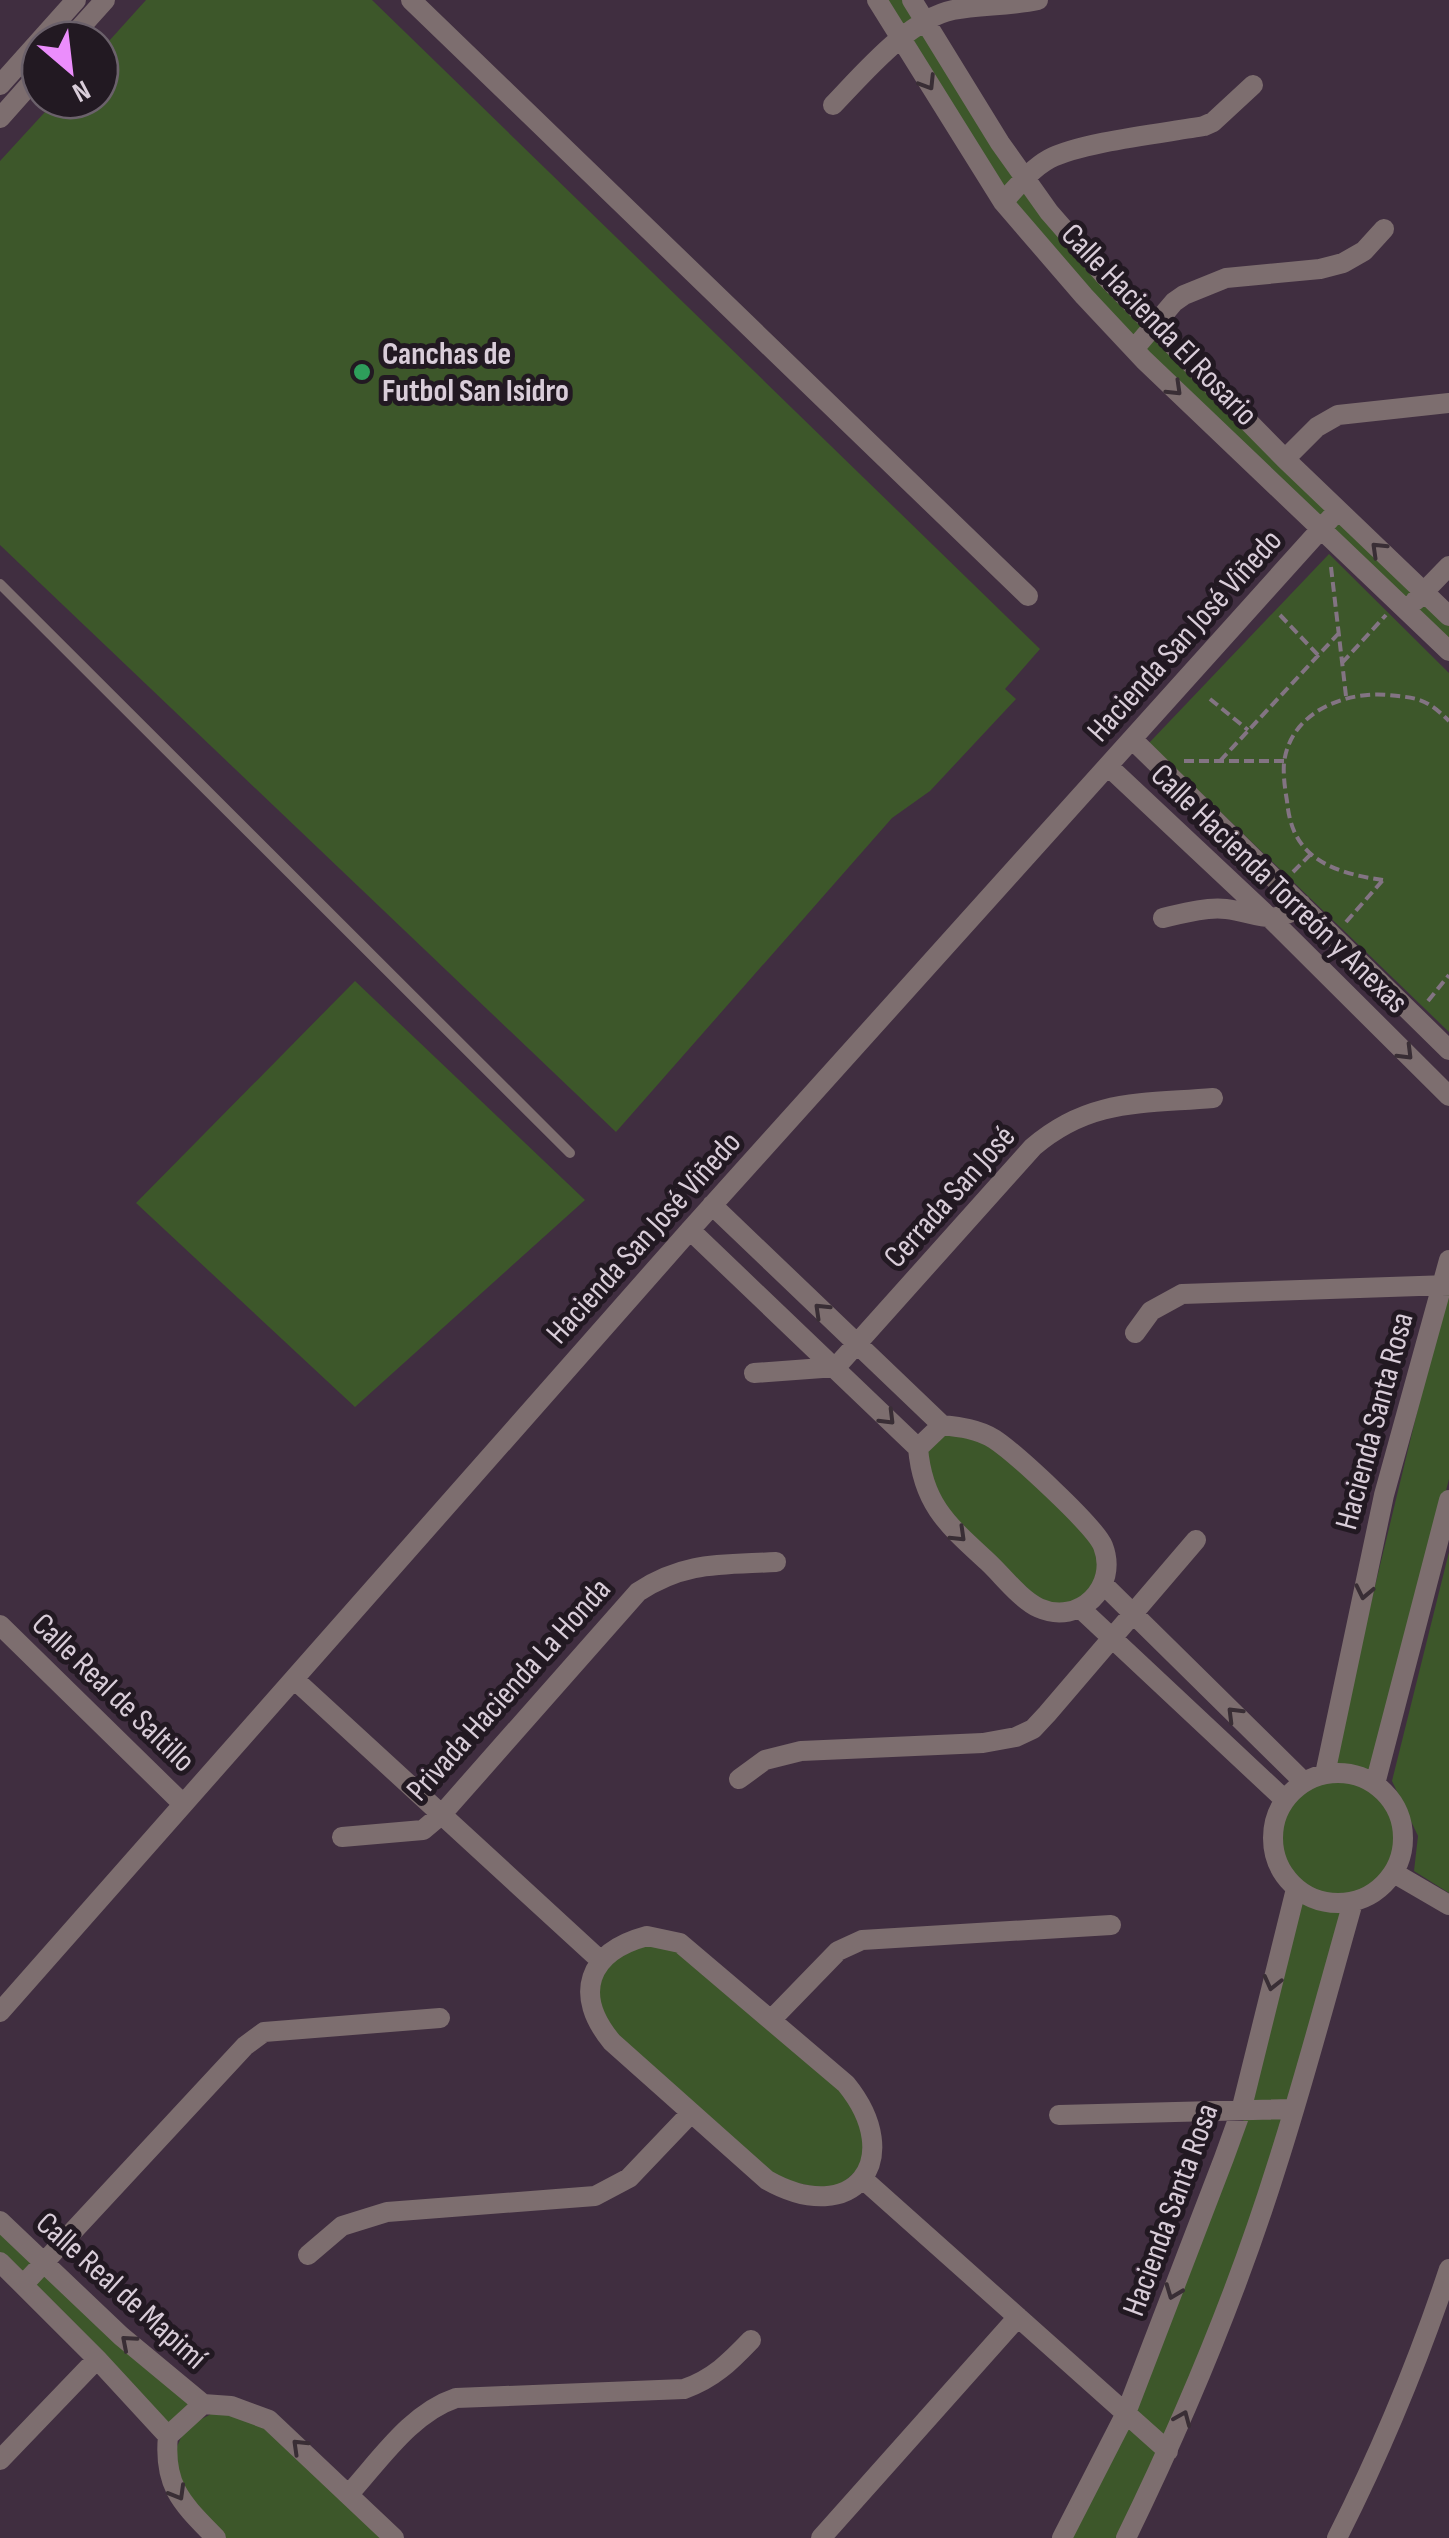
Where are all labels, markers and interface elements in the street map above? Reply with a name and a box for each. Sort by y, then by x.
north arrow [20,20,120,120]
one-way arrow [916,72,935,90]
text: N [67,73,95,109]
street label: Calle Hacienda El Rosario [1053,216,1265,434]
place label: Canchas de Futbol San Isidro [382,335,569,411]
marker: Canchas de Futbol San Isidro [351,361,373,383]
one-way arrow [1163,377,1182,395]
street label: Hacienda San José Viñedo [1079,522,1291,750]
one-way arrow [1372,542,1390,560]
street label: Calle Hacienda Torreón y Anexas [1142,756,1416,1022]
one-way arrow [1394,1042,1412,1060]
street label: Cerrada San José [876,1118,1024,1276]
street label: Hacienda San José Viñedo [538,1124,750,1352]
one-way arrow [814,1304,832,1322]
street label: Hacienda Santa Rosa [1327,1308,1423,1534]
one-way arrow [876,1406,894,1424]
one-way arrow [948,1523,966,1541]
street label: Privada Hacienda La Honda [399,1571,619,1809]
one-way arrow [1354,1583,1375,1600]
street label: Calle Real de Saltillo [23,1605,203,1781]
one-way arrow [1228,1707,1246,1725]
one-way arrow [1263,1974,1284,1991]
street label: Hacienda Santa Rosa [1115,2099,1227,2321]
street label: Calle Real de Mapimí [28,2204,214,2378]
one-way arrow [1165,2283,1185,2300]
one-way arrow [122,2335,140,2353]
one-way arrow [1171,2410,1191,2428]
one-way arrow [293,2440,311,2458]
one-way arrow [166,2482,186,2500]

